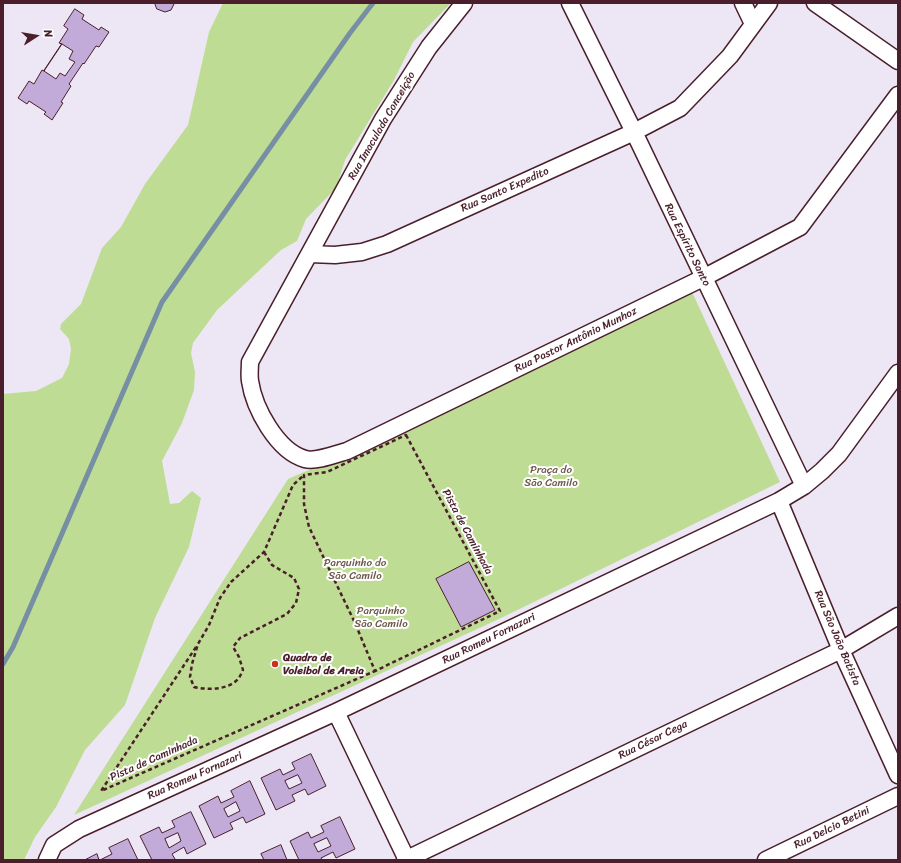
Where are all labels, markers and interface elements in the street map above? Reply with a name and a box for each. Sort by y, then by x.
north arrow [16,16,56,56]
text: N [38,28,58,39]
street label: Rua Imaculada Conceição [346,70,418,182]
street label: Rua Santo Expedito [459,165,551,215]
street label: Rua Espírito Santo [661,201,713,289]
street label: Rua Pastor Antônio Munhoz [513,305,639,375]
park label: Praça do São Camilo [524,463,578,489]
street label: Pista de Caminhada [439,487,495,577]
park label: Parquinho do São Camilo [324,556,386,582]
street label: Rua São João Batista [811,589,863,687]
park label: Parquinho São Camilo [354,604,408,630]
street label: Rua Romeu Fornazari [440,611,538,667]
place label: Quadra de Voleibol de Areia [283,651,364,677]
marker: Quadra de Voleibol de Areia [270,659,280,669]
street label: Rua César Cega [616,718,690,762]
street label: Pista de Caminhada [108,734,200,784]
street label: Rua Romeu Fornazari [146,749,244,803]
street label: Rua Delcio Betini [792,804,872,852]

